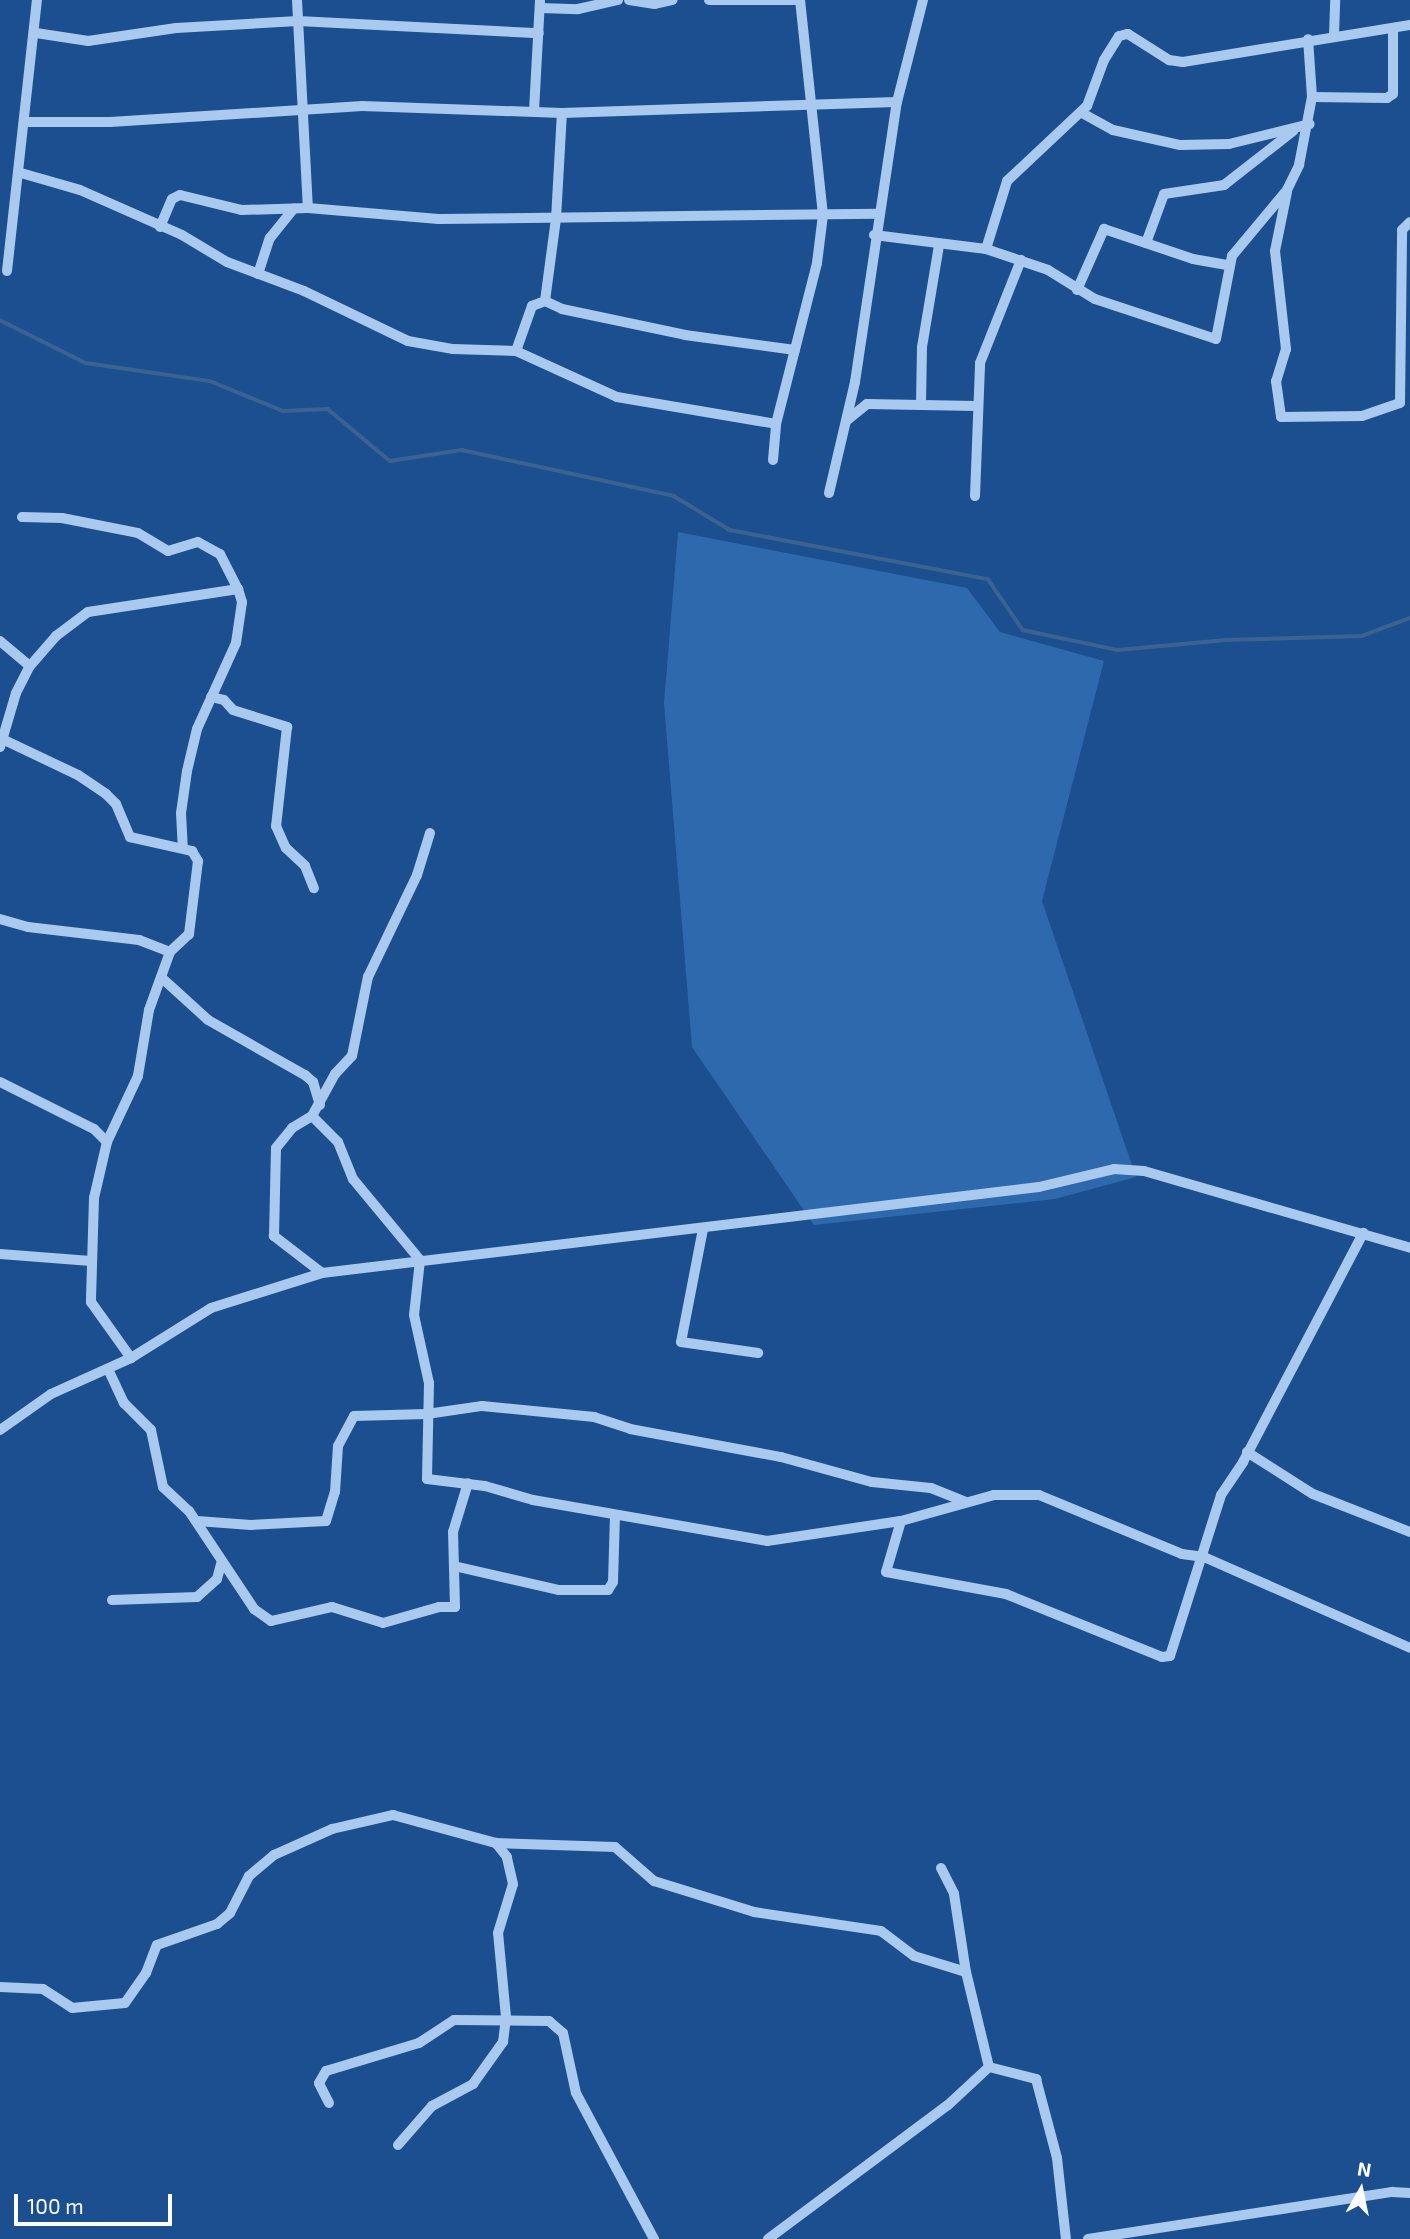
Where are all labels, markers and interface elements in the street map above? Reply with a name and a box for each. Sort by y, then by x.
north arrow [1326,2155,1396,2225]
text: N [1356,2156,1373,2181]
scale bar [18,2180,175,2224]
text: 100 m [27,2193,84,2218]

